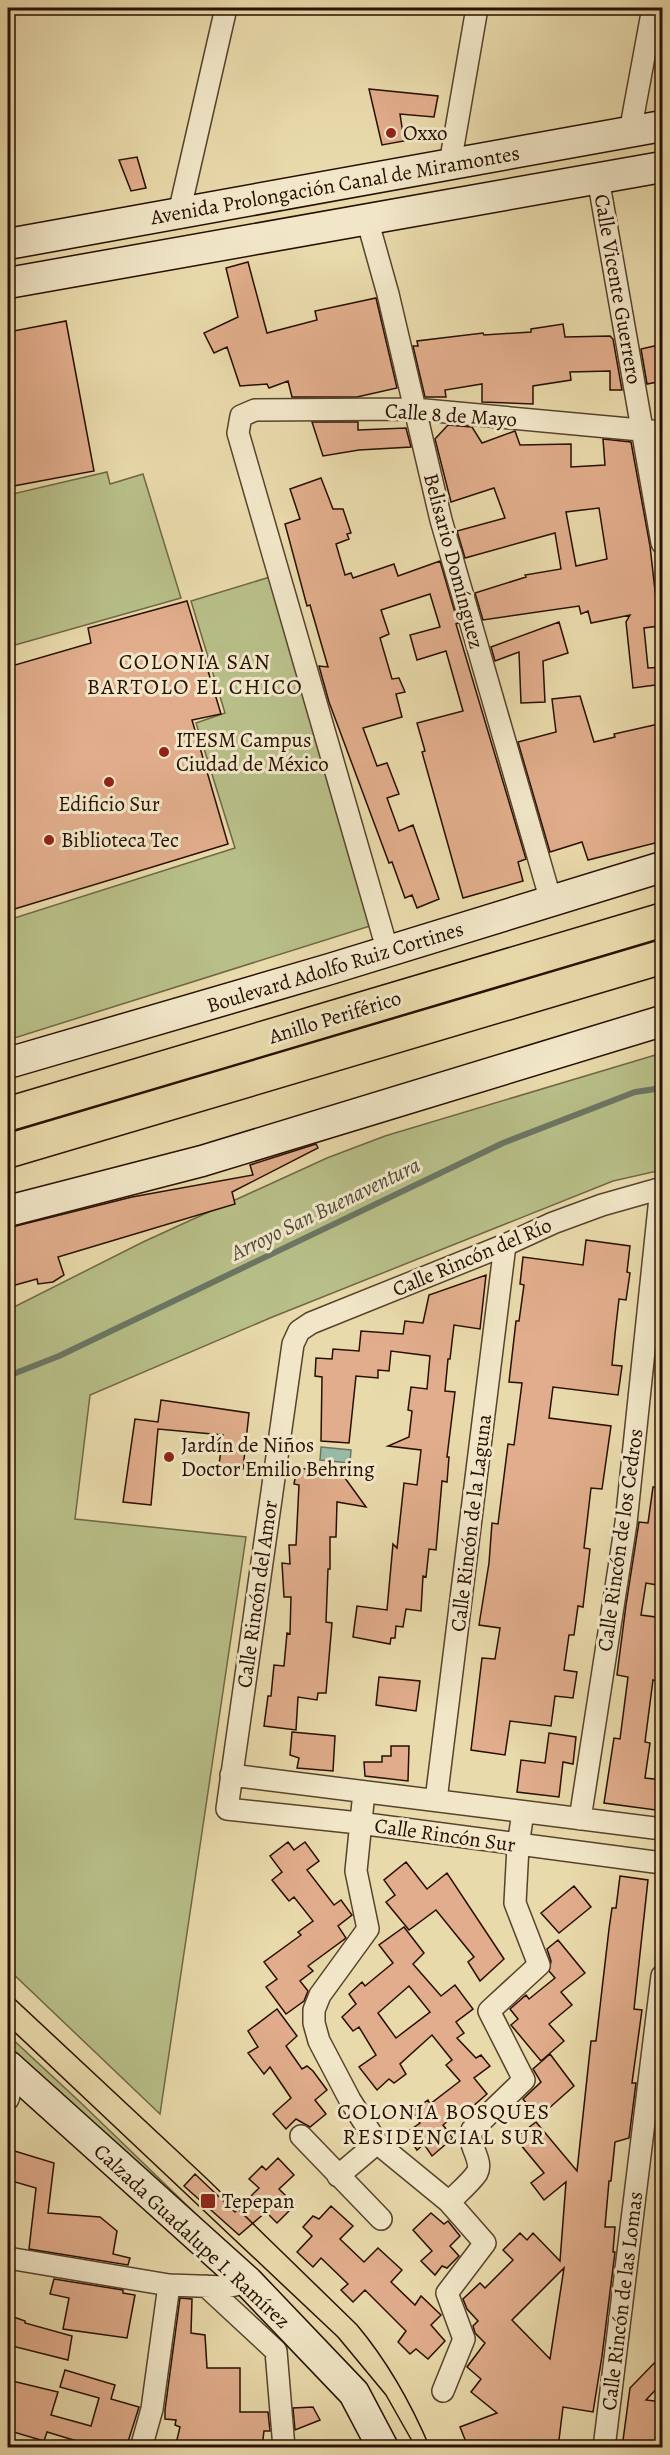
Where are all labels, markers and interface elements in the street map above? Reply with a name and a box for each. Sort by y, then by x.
place label: Oxxo [403,119,448,147]
marker: Oxxo [384,126,398,140]
street label: Avenida Prolongación Canal de Miramontes [147,139,522,231]
street label: Calle Vicente Guerrero [587,192,649,386]
street label: Calle 8 de Mayo [384,396,518,434]
street label: Belisario Domínguez [417,470,491,652]
district label: COLONIA SAN BARTOLO EL CHICO [87,647,303,702]
place label: ITESM Campus Ciudad de México [176,726,329,778]
marker: ITESM Campus Ciudad de México [157,745,171,759]
marker: Edificio Sur [102,775,116,789]
place label: Edificio Sur [58,790,160,818]
place label: Biblioteca Tec [61,826,179,854]
marker: Biblioteca Tec [42,833,56,847]
street label: Boulevard Adolfo Ruiz Cortines [203,915,467,1019]
street label: Anillo Periférico [264,984,405,1051]
water label: Arroyo San Buenaventura [225,1150,425,1268]
street label: Calle Rincón del Río [388,1211,556,1303]
street label: Calle Rincón de la Laguna [444,1412,498,1633]
street label: Calle Rincón de los Cedros [591,1427,649,1653]
place label: Jardín de Niños Doctor Emilio Behring [181,1431,375,1483]
marker: Jardín de Niños Doctor Emilio Behring [162,1450,176,1464]
street label: Calle Rincón del Amor [230,1498,284,1690]
street label: Calle Rincón Sur [373,1811,517,1859]
district label: COLONIA BOSQUES RESIDENCIAL SUR [337,2097,551,2152]
street label: Calzada Guadalupe I. Ramírez [88,2137,296,2335]
place label: Tepepan [222,2187,295,2215]
street label: Calle Rincón de las Lomas [595,2190,649,2412]
marker: Tepepan [199,2192,217,2210]

